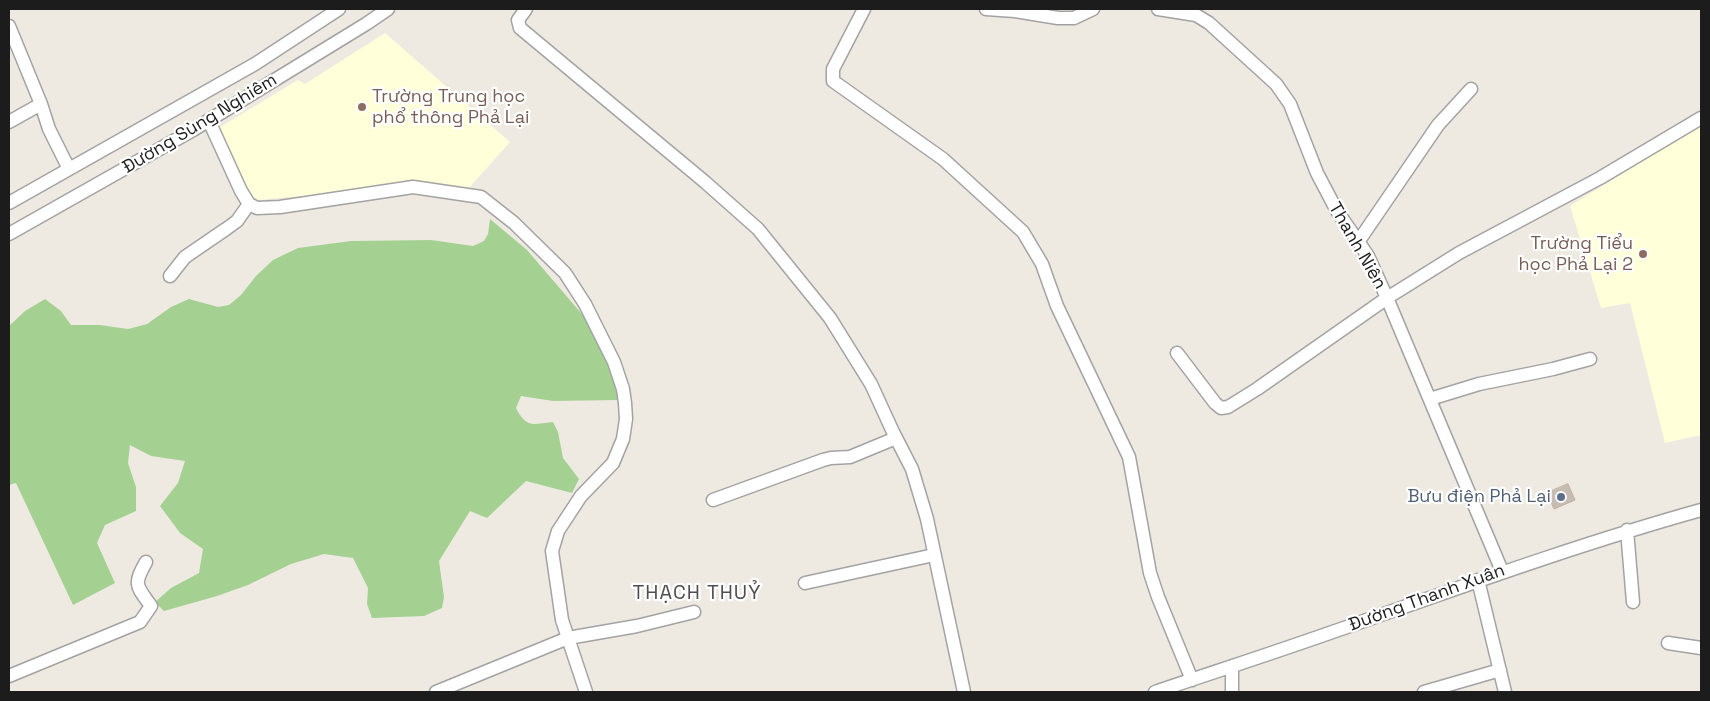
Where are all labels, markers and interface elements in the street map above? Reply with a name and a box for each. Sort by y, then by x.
street label: Đường Sùng Nghiêm [119,69,281,179]
place label: Trường Trung học phổ thông Phả Lại [372,86,529,128]
marker: Trường Trung học phổ thông Phả Lại [356,101,368,113]
street label: Thanh Niên [1323,199,1391,293]
place label: Trường Tiểu học Phả Lại 2 [1519,233,1633,276]
marker: Trường Tiểu học Phả Lại 2 [1637,248,1649,260]
place label: Bưu điện Phả Lại [1407,486,1551,508]
marker: Bưu điện Phả Lại [1555,491,1567,503]
street label: Đường Thanh Xuân [1346,560,1508,636]
district label: THẠCH THUỶ [631,582,763,606]

